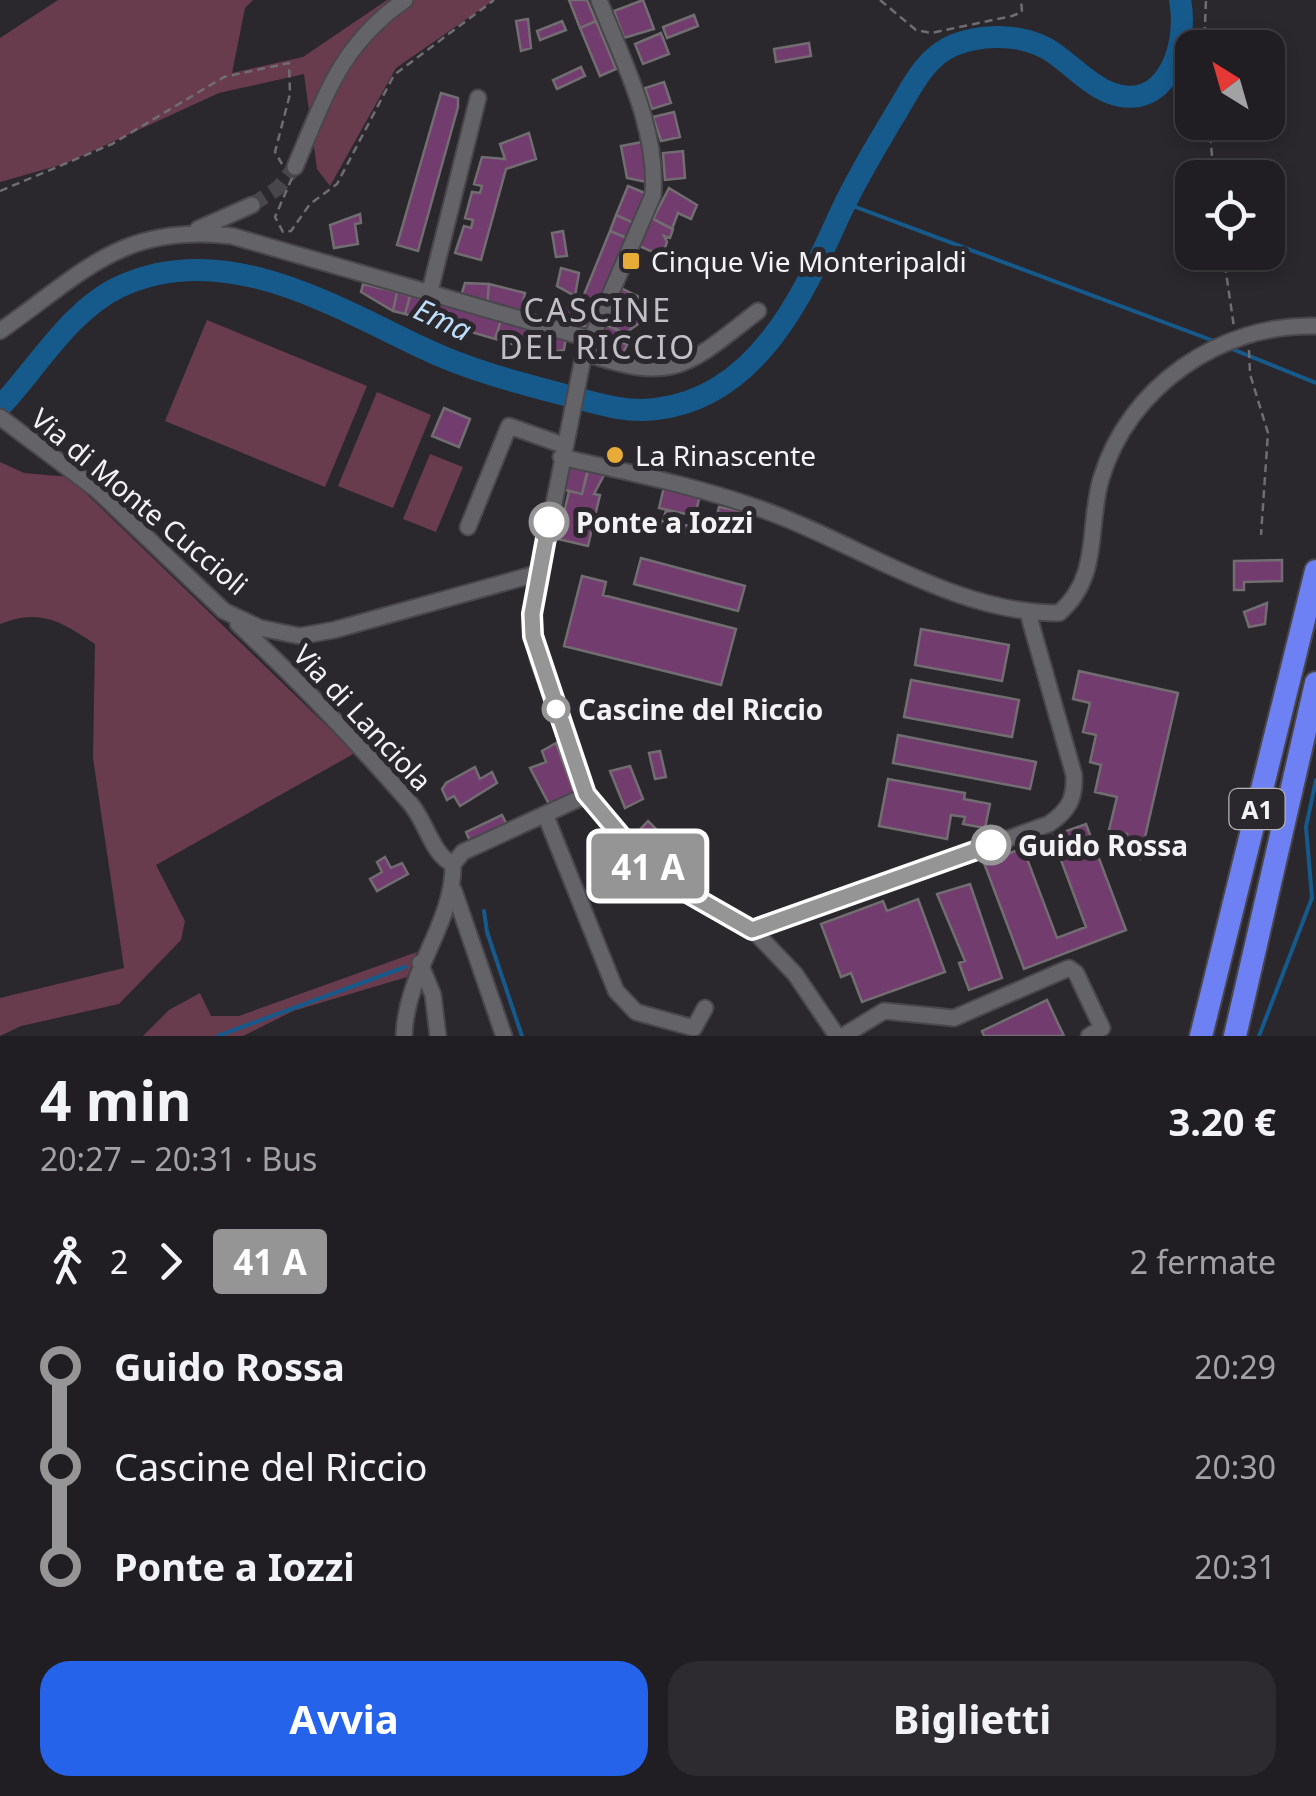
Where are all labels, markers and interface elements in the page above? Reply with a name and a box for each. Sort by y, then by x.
north arrow [1175,30,1285,140]
map controls [1175,30,1285,270]
button: locate [1175,160,1285,270]
place label: Cinque Vie Monteripaldi [651,242,967,280]
marker: Cinque Vie Monteripaldi [620,250,642,272]
water label: Ema [408,288,478,350]
district label: CASCINE DEL RICCIO [499,288,697,368]
street label: Via di Monte Cuccioli [24,399,256,603]
place label: La Rinascente [635,436,816,474]
marker: La Rinascente [604,444,626,466]
marker: Ponte a Iozzi [530,503,568,541]
place label: Ponte a Iozzi [576,503,753,541]
street label: Via di Lanciola [285,636,441,798]
place label: Cascine del Riccio [578,690,823,728]
marker: Cascine del Riccio [543,696,569,722]
road number: A1 [1230,789,1284,829]
marker: Guido Rossa [972,826,1010,864]
place label: Guido Rossa [1018,826,1188,864]
line badge: 41 A [578,834,718,898]
text: 41 A [611,843,685,890]
text: 4 min [40,1062,192,1137]
text: 3.20 € [1168,1095,1276,1147]
text: 20:27 – 20:31 · Bus [40,1137,317,1180]
icon: walk [40,1234,95,1289]
icon: forward [143,1234,198,1289]
text: 41 A [233,1238,307,1285]
text: 2 [110,1240,128,1283]
text: 2 fermate [1130,1240,1276,1283]
text: Guido Rossa [114,1340,345,1392]
text: 20:29 [1194,1345,1276,1388]
text: Cascine del Riccio [114,1440,428,1492]
text: 20:30 [1194,1445,1276,1488]
text: Ponte a Iozzi [114,1540,355,1592]
text: 20:31 [1194,1545,1276,1588]
button: Avvia [40,1661,648,1776]
button: Biglietti [668,1661,1276,1776]

